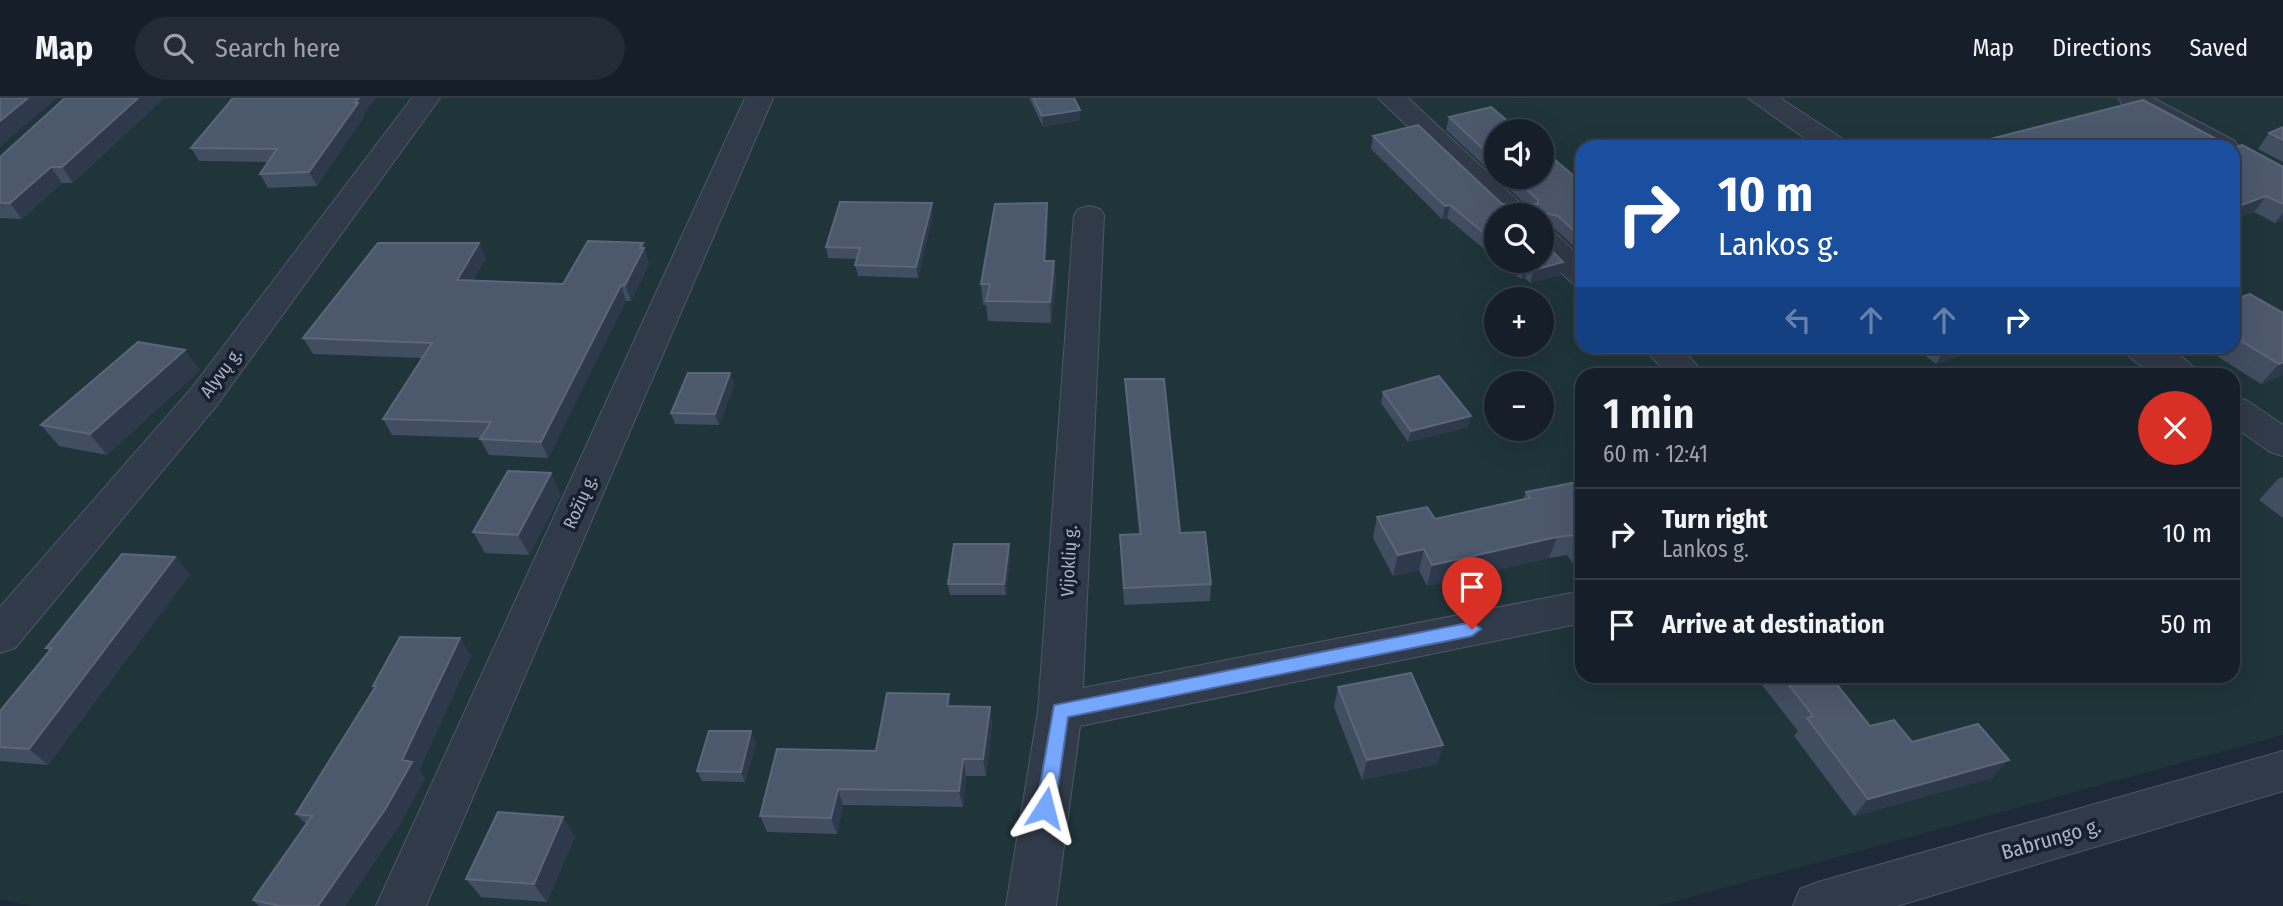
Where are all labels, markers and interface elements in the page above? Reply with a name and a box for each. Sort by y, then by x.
search box [135,17,625,80]
text: Map [35,28,93,68]
icon: search [159,29,197,67]
text: Search here [215,33,340,64]
text: Map [1973,34,2014,62]
text: Directions [2052,34,2151,62]
text: Saved [2189,34,2248,62]
map controls [1484,119,1554,441]
button: sound [1484,119,1554,189]
text: 10 m [1718,165,1813,224]
icon: right [1603,168,1694,259]
button: search [1484,203,1554,273]
text: Lankos g. [1718,225,1839,263]
button: + [1484,287,1554,357]
icon: left [1779,301,1817,339]
icon: ahead [1852,301,1890,339]
icon: ahead [1925,301,1963,339]
icon: right [1998,301,2036,339]
street label: Alyvų g. [195,344,247,402]
button: − [1484,371,1554,441]
text: 1 min [1603,389,1694,439]
button: close [2138,391,2212,465]
text: 60 m · 12:41 [1603,440,1708,468]
street label: Rožių g. [558,472,602,532]
text: Turn right [1662,504,1768,535]
icon: right [1603,515,1641,553]
text: 10 m [2162,518,2212,549]
street label: Vijoklių g. [1056,525,1082,597]
text: Lankos g. [1662,535,1749,563]
pin [1442,557,1502,629]
icon: arrive [1453,568,1491,606]
icon: arrive [1603,606,1641,644]
text: Arrive at destination [1662,609,1885,640]
text: 50 m [2160,609,2212,640]
position arrow [1008,771,1082,845]
street label: Babrungo g. [1998,812,2104,866]

